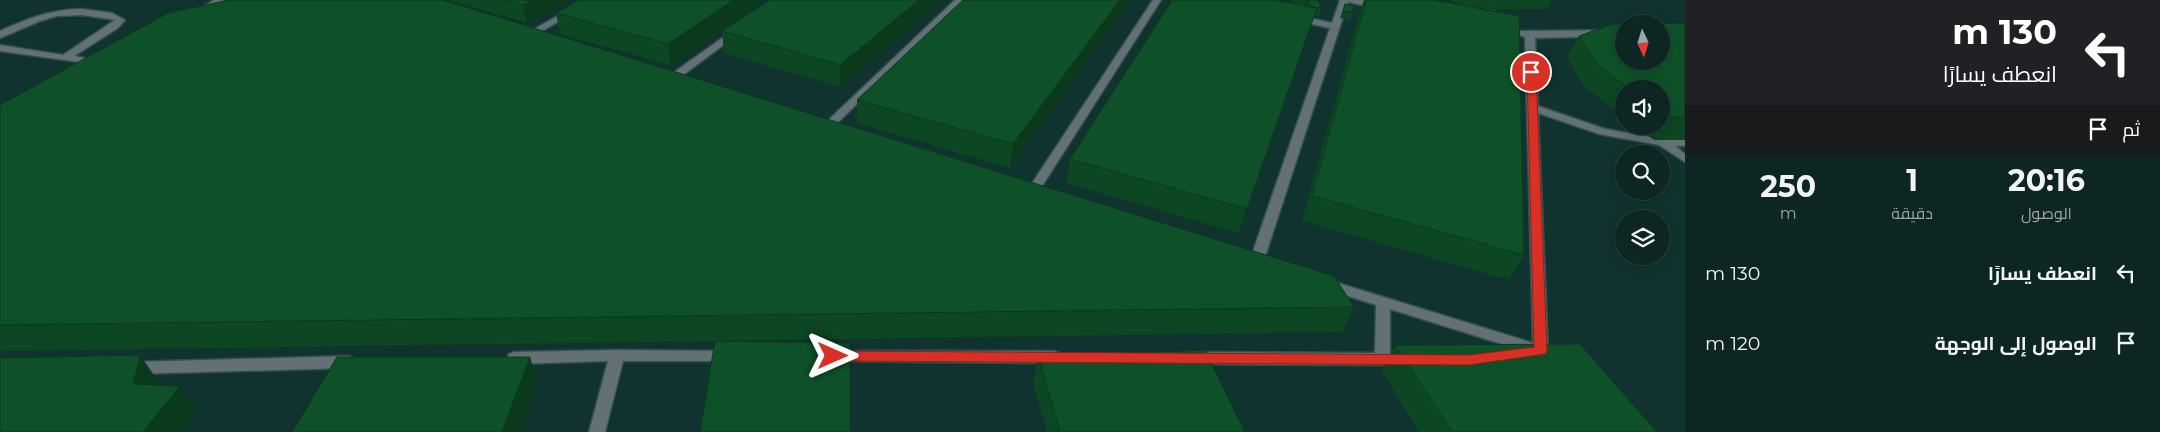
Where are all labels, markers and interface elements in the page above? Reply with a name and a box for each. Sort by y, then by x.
text: 130 m [1952,10,2057,53]
north arrow [1615,15,1670,70]
map controls [1615,15,1670,265]
icon: left [2075,20,2140,85]
pin [1510,51,1552,93]
icon: arrive [1517,58,1545,86]
text: انعطف يسارًا [1943,61,2057,88]
button: sound [1615,80,1670,135]
icon: arrive [2084,115,2112,143]
text: ثم [2122,118,2140,141]
button: search [1615,145,1670,200]
text: 1 [1906,162,1918,199]
text: 20:16 [2008,162,2085,199]
text: 250 [1760,168,1816,205]
text: m [1780,204,1797,223]
text: دقيقة [1891,204,1933,223]
text: الوصول [2021,204,2072,223]
button: layers [1615,210,1670,265]
icon: left [2112,259,2140,287]
text: 130 m [1705,262,1760,285]
text: انعطف يسارًا [1988,262,2097,285]
position arrow [806,329,858,381]
icon: arrive [2112,329,2140,357]
text: 120 m [1705,332,1760,355]
text: الوصول إلى الوجهة [1935,332,2097,355]

